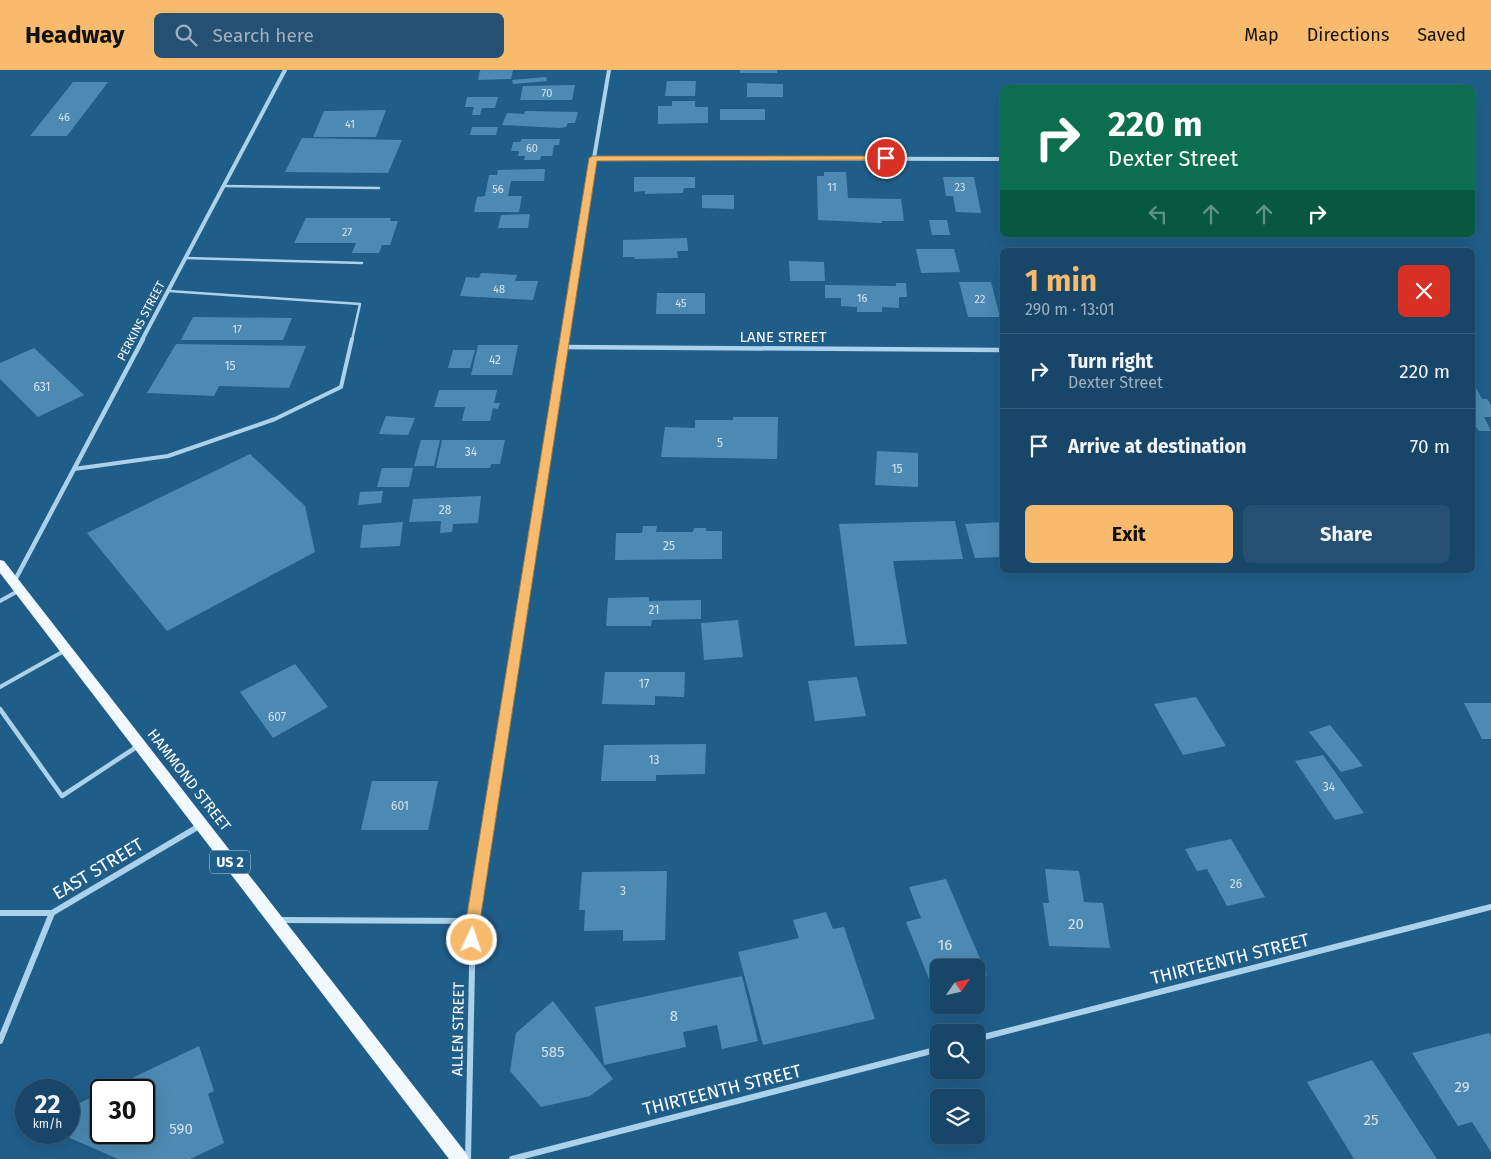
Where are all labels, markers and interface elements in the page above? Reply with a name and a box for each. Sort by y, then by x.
search box [154,13,504,58]
text: Headway [25,21,124,49]
icon: search [172,21,200,49]
text: Search here [212,24,314,47]
text: Map [1244,24,1279,46]
text: Directions [1307,24,1389,46]
text: Saved [1417,24,1466,46]
house number: 70 [542,87,552,100]
text: 220 m [1108,103,1203,145]
icon: right [1025,105,1090,170]
house number: 46 [58,111,70,124]
house number: 41 [345,118,355,131]
pin [865,137,907,179]
house number: 60 [526,142,538,155]
icon: arrive [872,144,900,172]
text: Dexter Street [1108,145,1238,172]
house number: 11 [827,181,837,194]
house number: 23 [955,181,965,194]
house number: 56 [492,183,504,196]
icon: left [1144,200,1172,228]
icon: ahead [1197,200,1225,228]
icon: ahead [1250,200,1278,228]
icon: right [1303,200,1331,228]
house number: 27 [342,226,352,239]
text: 1 min [1025,263,1097,299]
button: close [1398,265,1450,317]
street label: PERKINS STREET [114,278,168,363]
house number: 48 [493,283,505,296]
house number: 16 [857,292,867,305]
house number: 22 [975,293,985,306]
house number: 45 [675,297,687,310]
text: 290 m · 13:01 [1025,300,1115,319]
house number: 17 [232,323,242,336]
street label: LANE STREET [740,328,827,346]
text: Turn right [1068,350,1153,373]
house number: 42 [489,353,501,367]
icon: right [1025,357,1053,385]
house number: 15 [224,359,236,373]
text: 220 m [1399,360,1450,383]
text: Dexter Street [1068,373,1163,392]
house number: 631 [33,380,51,394]
icon: arrive [1025,432,1053,460]
text: Arrive at destination [1068,435,1247,458]
text: 70 m [1410,435,1450,458]
house number: 5 [717,436,723,450]
house number: 34 [465,445,478,459]
house number: 15 [891,462,903,476]
house number: 28 [439,503,452,517]
button: Exit [1025,505,1233,563]
button: Share [1243,505,1450,563]
house number: 25 [663,539,675,553]
house number: 21 [649,603,659,617]
house number: 17 [639,677,649,691]
house number: 607 [268,710,286,724]
street label: HAMMOND STREET [144,725,235,835]
house number: 13 [648,753,660,767]
house number: 34 [1323,780,1336,794]
house number: 601 [391,799,409,813]
street label: EAST STREET [49,833,148,905]
road number: US 2 [210,850,250,874]
house number: 26 [1230,877,1242,891]
house number: 3 [620,884,626,898]
position arrow [445,913,497,965]
house number: 20 [1068,915,1084,933]
street label: THIRTEENTH STREET [1148,928,1312,989]
house number: 16 [938,936,952,954]
north arrow [930,959,985,1014]
map controls [930,959,985,1144]
street label: ALLEN STREET [448,981,468,1076]
house number: 8 [670,1007,678,1025]
button: search [930,1024,985,1079]
house number: 585 [541,1043,565,1061]
street label: THIRTEENTH STREET [640,1059,804,1120]
house number: 29 [1454,1078,1470,1096]
speed limit sign: 30 [90,1079,155,1144]
button: layers [930,1089,985,1144]
text: 22 [35,1090,60,1120]
house number: 25 [1364,1111,1378,1129]
text: km/h [33,1117,62,1131]
house number: 590 [169,1120,193,1138]

